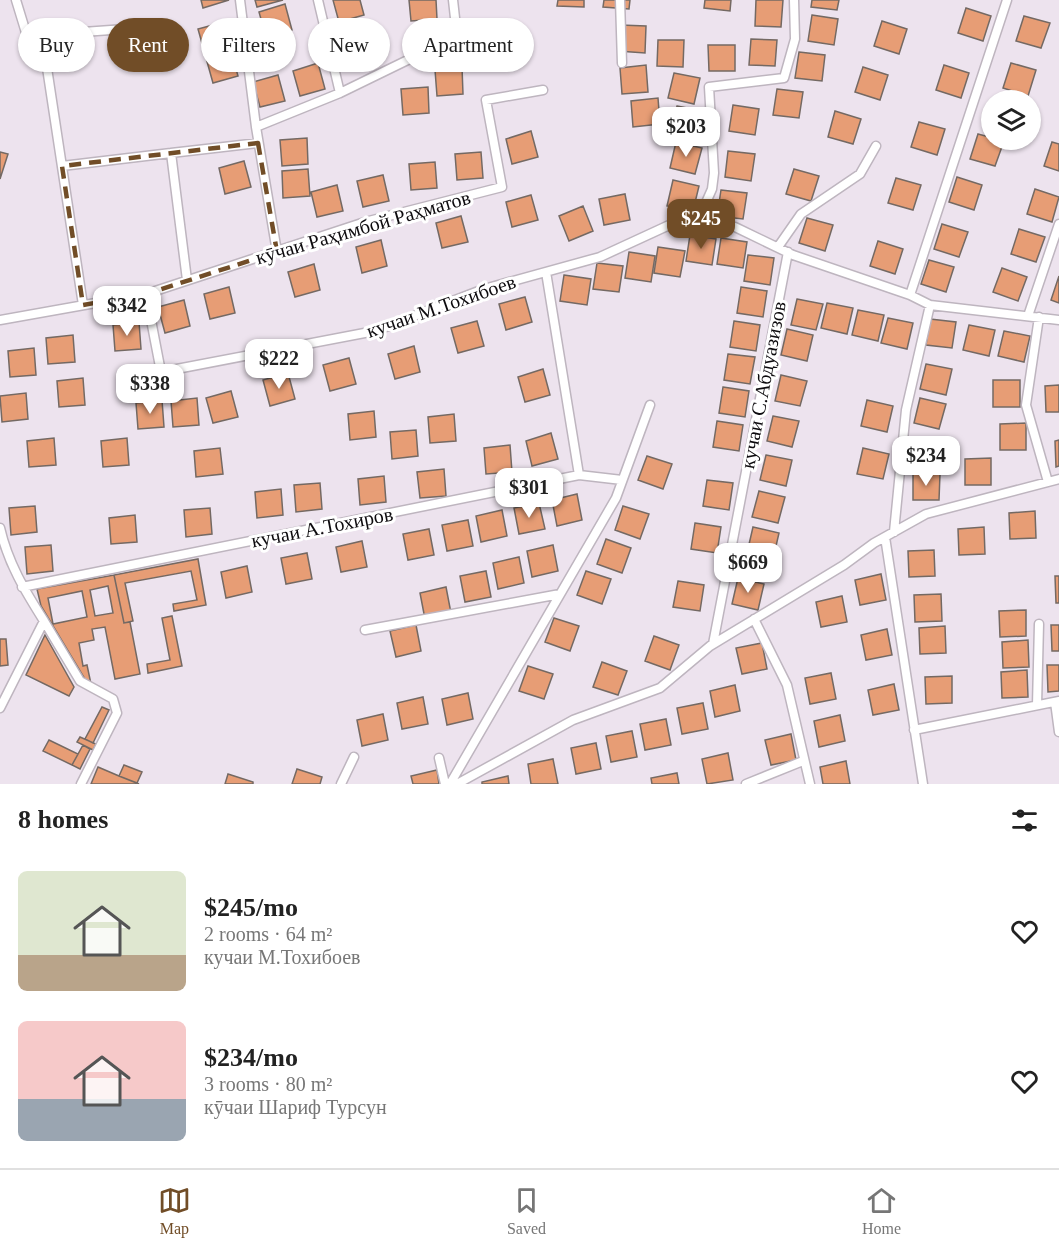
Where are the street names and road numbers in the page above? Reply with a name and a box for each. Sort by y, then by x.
street label: кӯчаи Раҳимбой Раҳматов [253,186,473,269]
street label: кучаи М.Тохибоев [363,270,519,343]
street label: кучаи С.Абдуазизов [736,299,791,471]
street label: кучаи А.Тохиров [249,502,395,553]

